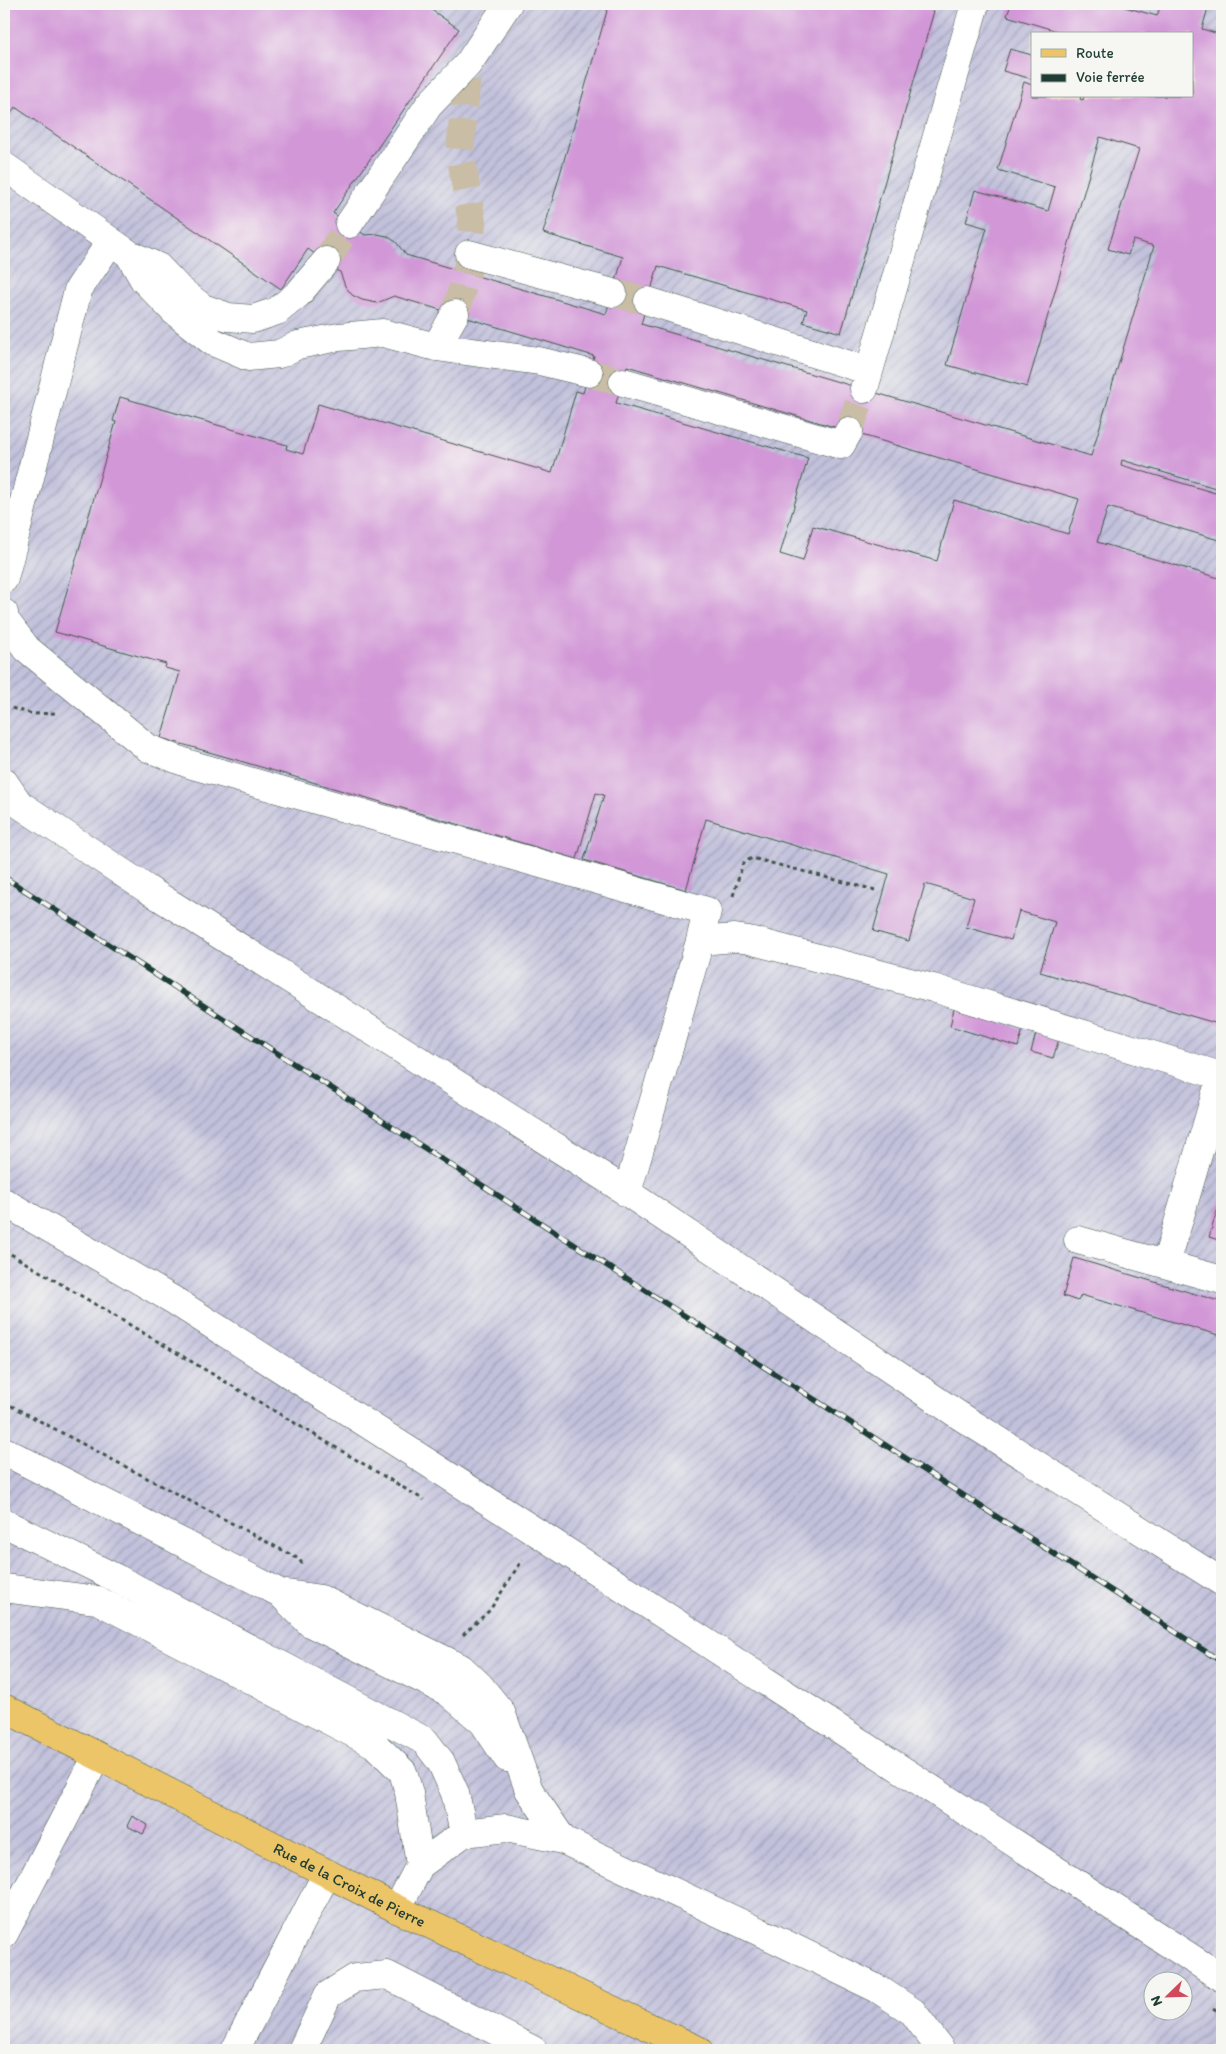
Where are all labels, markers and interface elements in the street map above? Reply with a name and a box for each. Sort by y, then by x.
legend [1031,32,1194,98]
text: Route [1076,44,1114,62]
text: Voie ferrée [1076,68,1145,86]
street label: Rue de la Croix de Pierre [270,1838,429,1931]
north arrow [1144,1972,1194,2022]
text: N [1147,1993,1166,2009]

